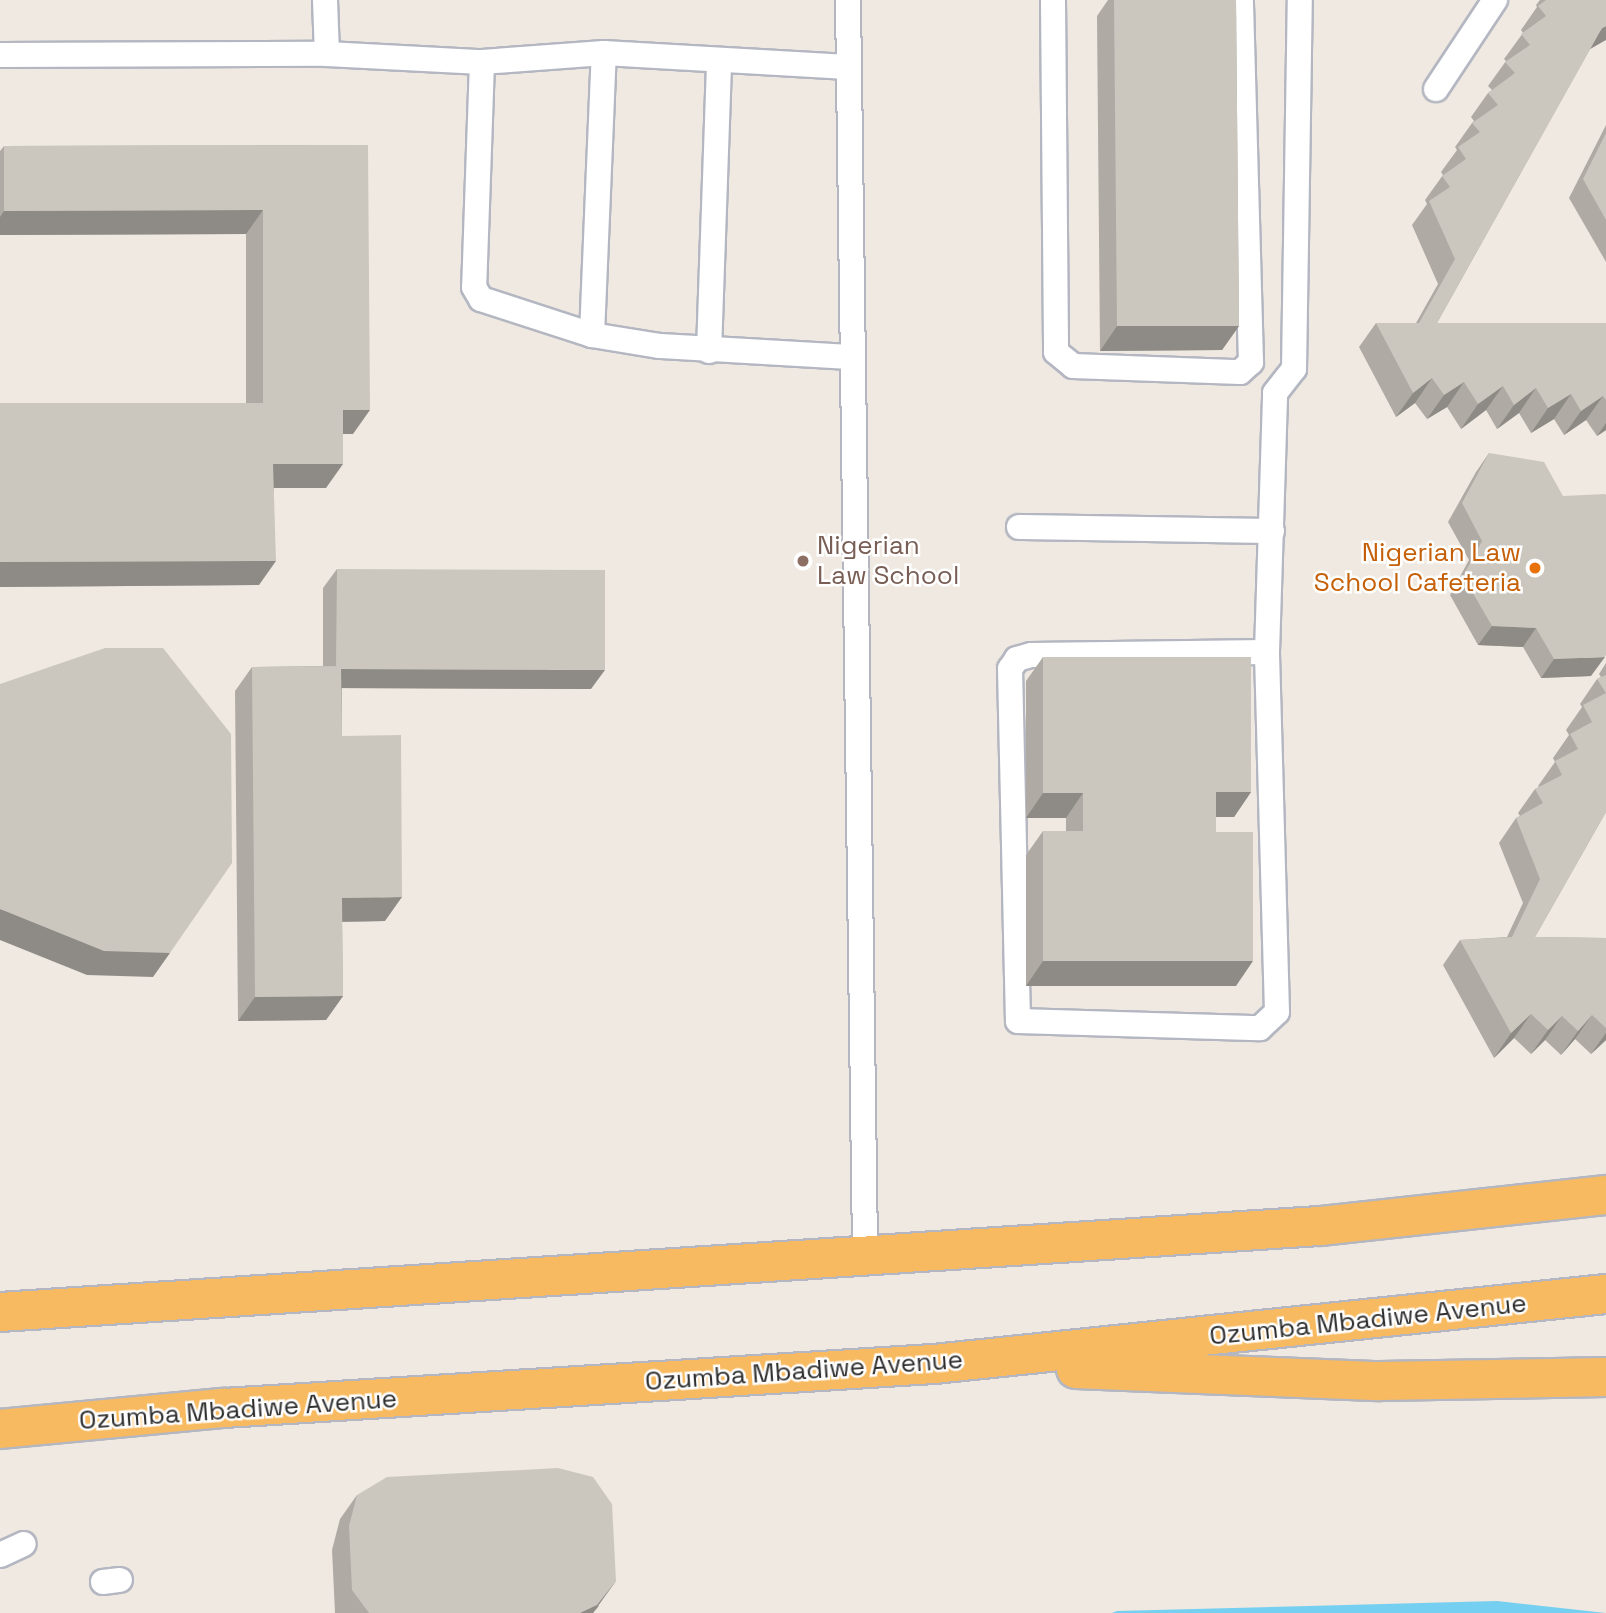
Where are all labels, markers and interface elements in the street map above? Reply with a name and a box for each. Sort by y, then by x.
place label: Nigerian Law School [817,530,959,592]
place label: Nigerian Law School Cafeteria [1314,537,1521,598]
marker: Nigerian Law School [795,553,811,569]
marker: Nigerian Law School Cafeteria [1527,560,1543,576]
street label: Ozumba Mbadiwe Avenue [1208,1288,1528,1352]
street label: Ozumba Mbadiwe Avenue [644,1344,964,1398]
street label: Ozumba Mbadiwe Avenue [78,1383,398,1437]

